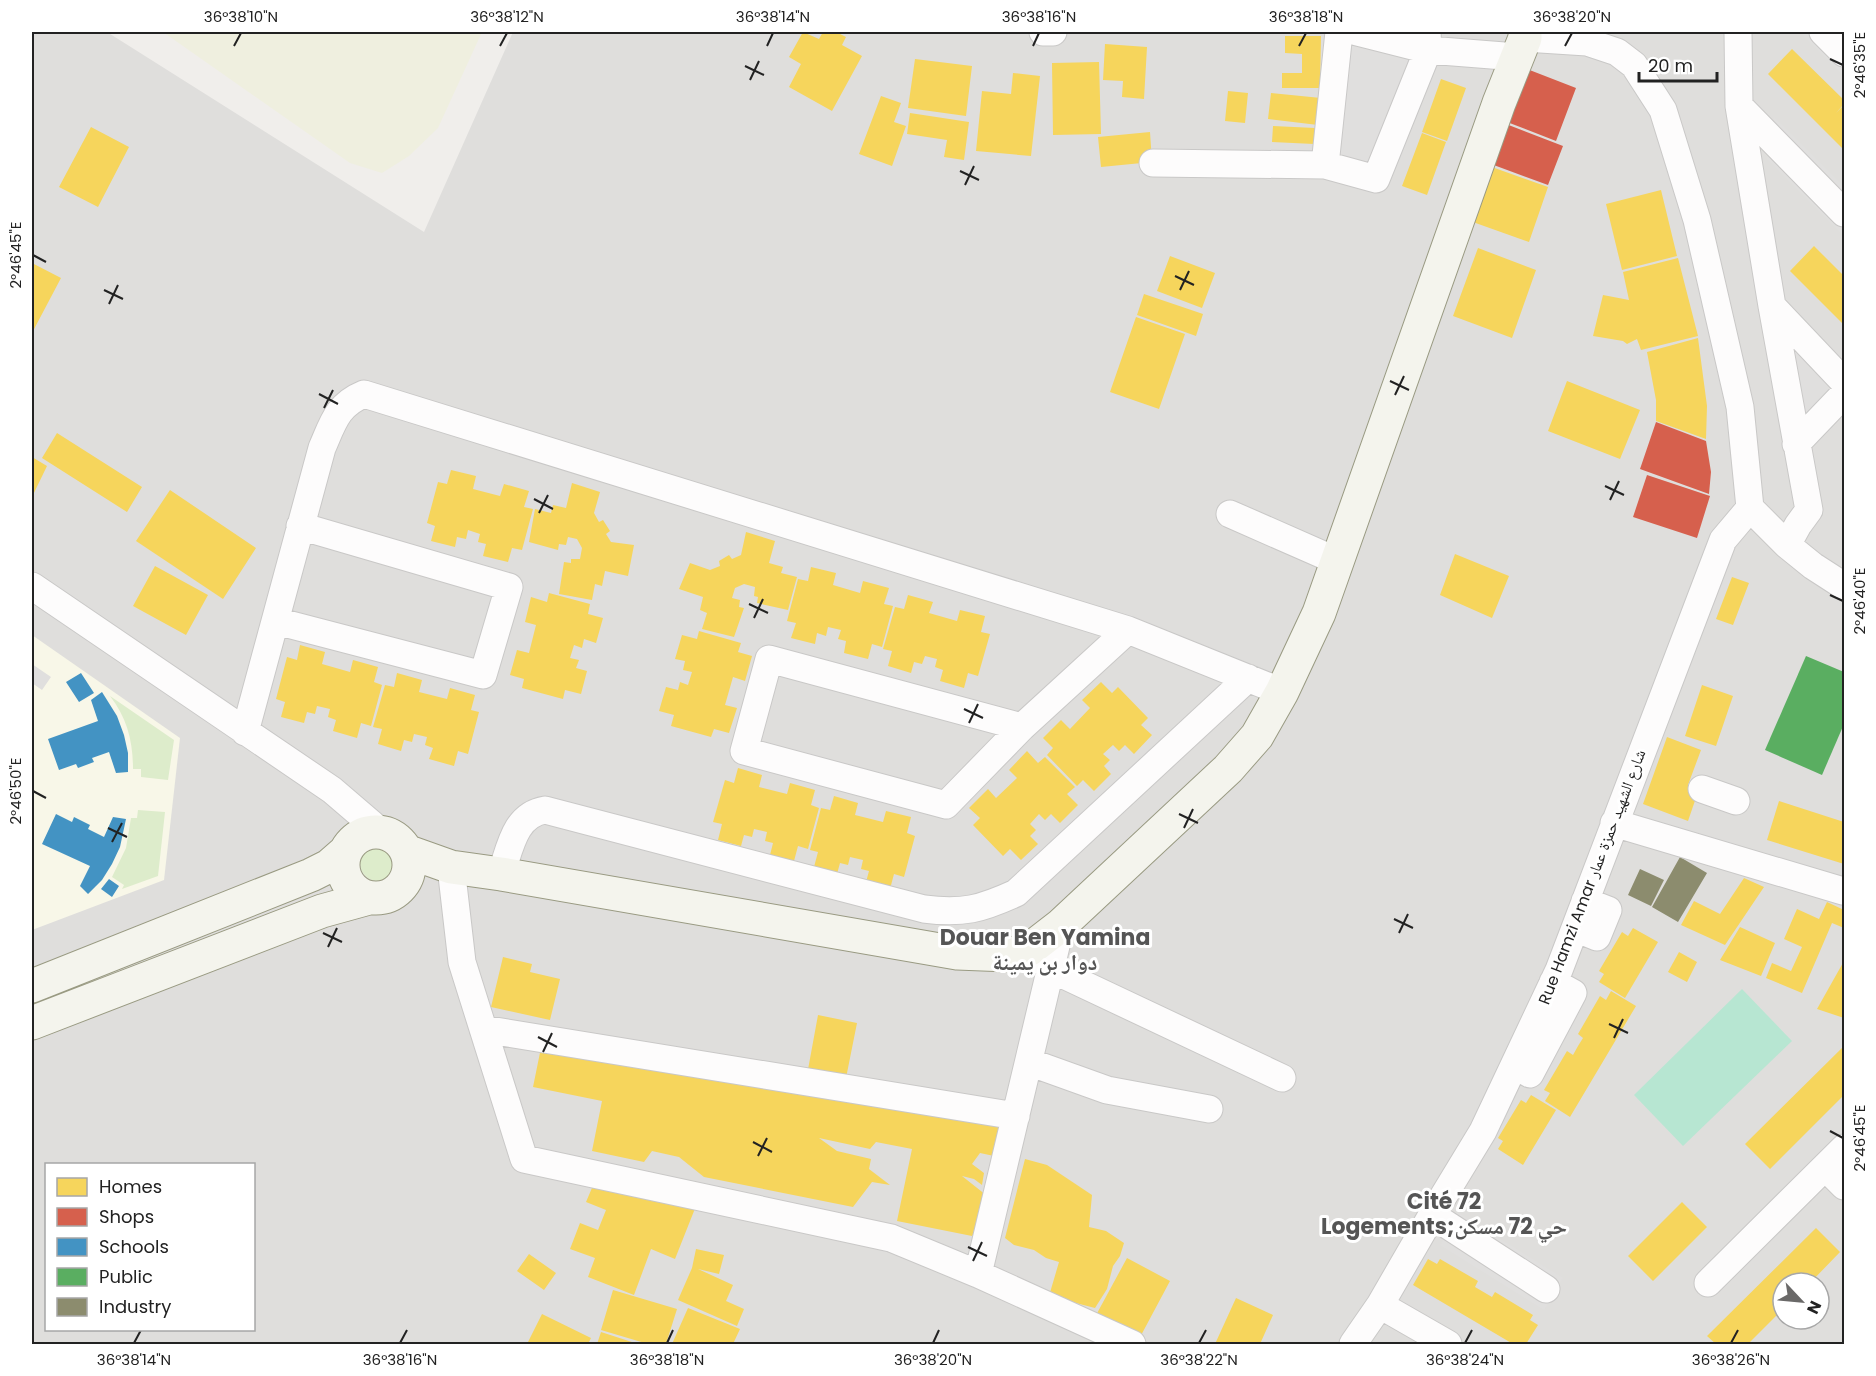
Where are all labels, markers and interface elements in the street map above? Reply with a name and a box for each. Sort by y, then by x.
text: 36°38'10"N [204,6,278,27]
text: 36°38'12"N [470,6,544,27]
text: 36°38'14"N [736,6,810,27]
text: 36°38'16"N [1002,6,1076,27]
text: 36°38'18"N [1269,6,1343,27]
text: 36°38'20"N [1533,6,1611,27]
text: 2°46'35"E [1849,32,1870,98]
scale bar [1639,45,1717,83]
text: 20 m [1648,53,1693,78]
text: 2°46'45"E [5,221,26,289]
text: 2°46'40"E [1849,567,1870,635]
street label: Rue Hamzi Amar شارع الشهيد حمزة عمار [1533,746,1651,1008]
text: 2°46'50"E [5,757,26,825]
district label: Douar Ben Yamina دوار بن يمينة [940,922,1150,978]
text: 2°46'45"E [1849,1104,1870,1172]
legend [45,1163,255,1331]
text: Homes [99,1174,162,1199]
district label: Cité 72 Logements;حي 72 مسكن [1321,1186,1567,1243]
text: Shops [99,1204,154,1229]
text: Schools [99,1234,169,1259]
text: Public [99,1264,153,1289]
north arrow [1771,1271,1831,1331]
text: Industry [99,1294,171,1319]
text: N [1801,1297,1827,1318]
text: 36°38'14"N [97,1349,171,1370]
text: 36°38'16"N [363,1349,437,1370]
text: 36°38'18"N [630,1349,704,1370]
text: 36°38'20"N [894,1349,972,1370]
text: 36°38'22"N [1160,1349,1238,1370]
text: 36°38'24"N [1426,1349,1504,1370]
text: 36°38'26"N [1692,1349,1770,1370]

